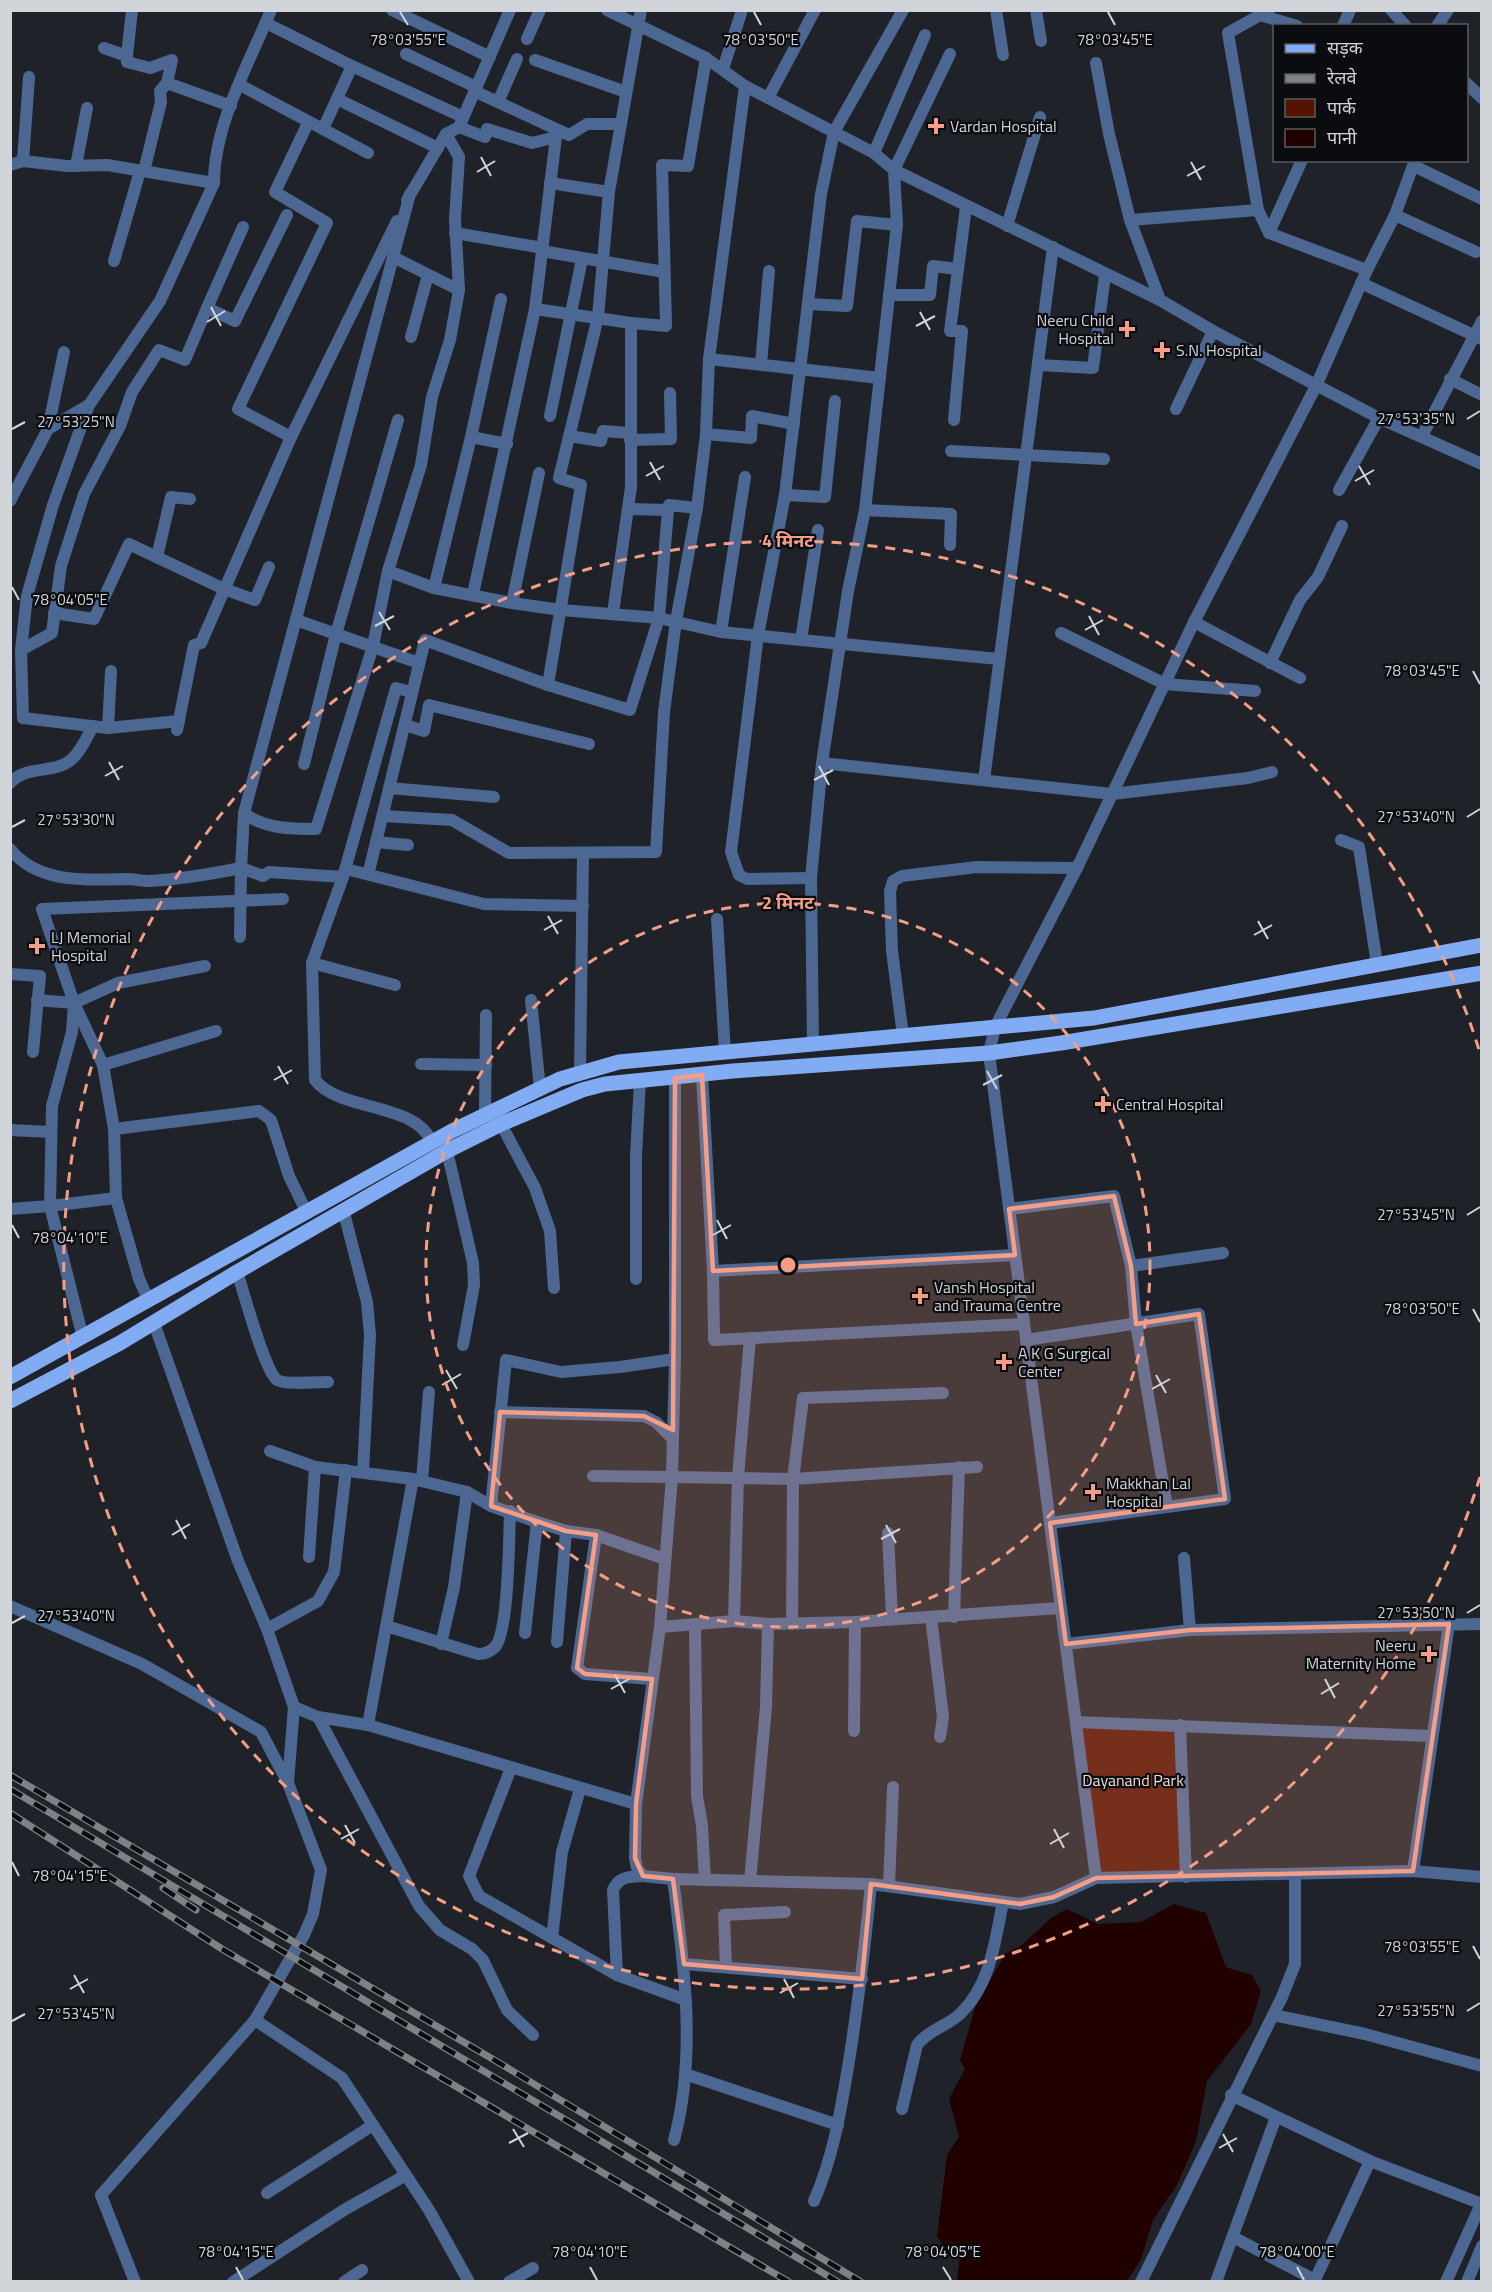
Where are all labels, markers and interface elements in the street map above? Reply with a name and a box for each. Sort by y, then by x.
legend [1273,24,1468,162]
text: 78°03'55"E [370,28,446,51]
text: 78°03'50"E [723,28,799,51]
text: 78°03'45"E [1077,28,1153,51]
text: सड़क [1327,34,1364,61]
text: रेलवे [1326,64,1358,91]
text: पार्क [1327,94,1357,121]
place label: Vardan Hospital [950,114,1057,138]
marker: Vardan Hospital [927,117,945,135]
text: पानी [1327,124,1357,151]
place label: Neeru Child Hospital [1037,308,1114,350]
marker: Neeru Child Hospital [1118,320,1136,338]
place label: S.N. Hospital [1176,338,1262,362]
marker: S.N. Hospital [1153,341,1171,359]
text: 27°53'35"N [1377,407,1455,430]
text: 27°53'25"N [37,410,115,433]
text: 4 मिनट [762,527,814,554]
text: 78°04'05"E [32,588,108,611]
text: 78°03'45"E [1384,659,1460,682]
text: 27°53'40"N [1377,805,1455,828]
text: 27°53'30"N [37,808,115,831]
text: 2 मिनट [762,889,814,916]
place label: LJ Memorial Hospital [51,925,131,967]
marker: LJ Memorial Hospital [28,937,46,955]
place label: Central Hospital [1116,1092,1223,1116]
marker: Central Hospital [1094,1095,1112,1113]
text: 27°53'45"N [1377,1203,1455,1226]
text: 78°04'10"E [32,1226,108,1249]
centre of rings [778,1255,798,1275]
place label: Vansh Hospital and Trauma Centre [934,1275,1061,1317]
marker: Vansh Hospital and Trauma Centre [911,1287,929,1305]
text: 78°03'50"E [1384,1297,1460,1320]
place label: A K G Surgical Center [1018,1341,1110,1383]
marker: A K G Surgical Center [995,1353,1013,1371]
place label: Makkhan Lal Hospital [1106,1471,1191,1513]
marker: Makkhan Lal Hospital [1084,1483,1102,1501]
text: 27°53'50"N [1377,1601,1455,1624]
text: 27°53'40"N [37,1604,115,1627]
place label: Neeru Maternity Home [1306,1633,1416,1675]
marker: Neeru Maternity Home [1420,1645,1438,1663]
park label: Dayanand Park [1082,1768,1184,1792]
text: 78°04'15"E [32,1864,108,1887]
text: 78°03'55"E [1384,1935,1460,1958]
text: 27°53'55"N [1377,1999,1455,2022]
text: 27°53'45"N [37,2002,115,2025]
text: 78°04'15"E [198,2240,274,2263]
text: 78°04'10"E [552,2240,628,2263]
text: 78°04'05"E [905,2240,981,2263]
text: 78°04'00"E [1259,2240,1335,2263]

